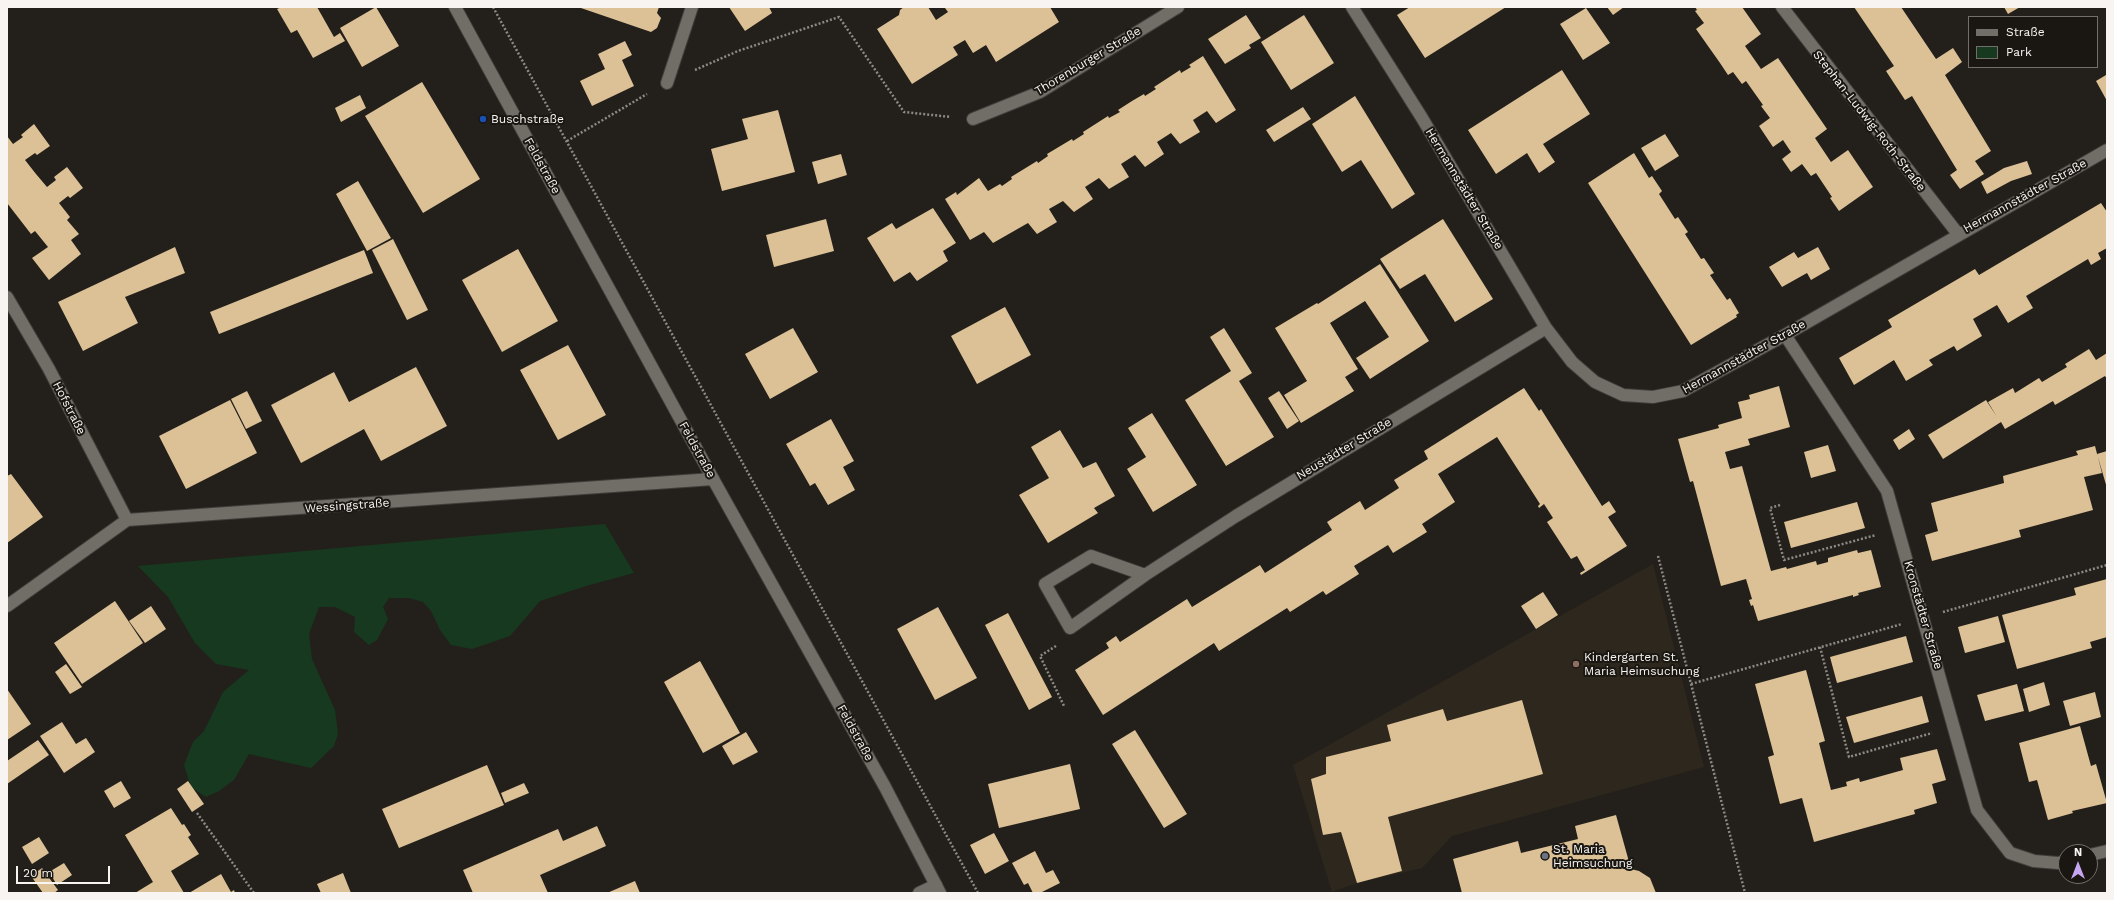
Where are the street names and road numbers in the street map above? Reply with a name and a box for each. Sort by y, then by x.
street label: Thorenburger Straße [1032,24,1144,98]
street label: Stephan-Ludwig-Roth-Straße [1810,48,1928,194]
street label: Hermannstädter Straße [1422,126,1506,252]
street label: Feldstraße [521,135,563,197]
street label: Hermannstädter Straße [1961,156,2089,236]
street label: Hermannstädter Straße [1680,317,1808,397]
street label: Hofstraße [49,379,89,437]
street label: Neustädter Straße [1294,415,1394,483]
street label: Feldstraße [676,419,718,481]
street label: Wessingstraße [304,496,390,516]
street label: Kronstädter Straße [1901,559,1945,671]
street label: Feldstraße [834,702,876,764]

